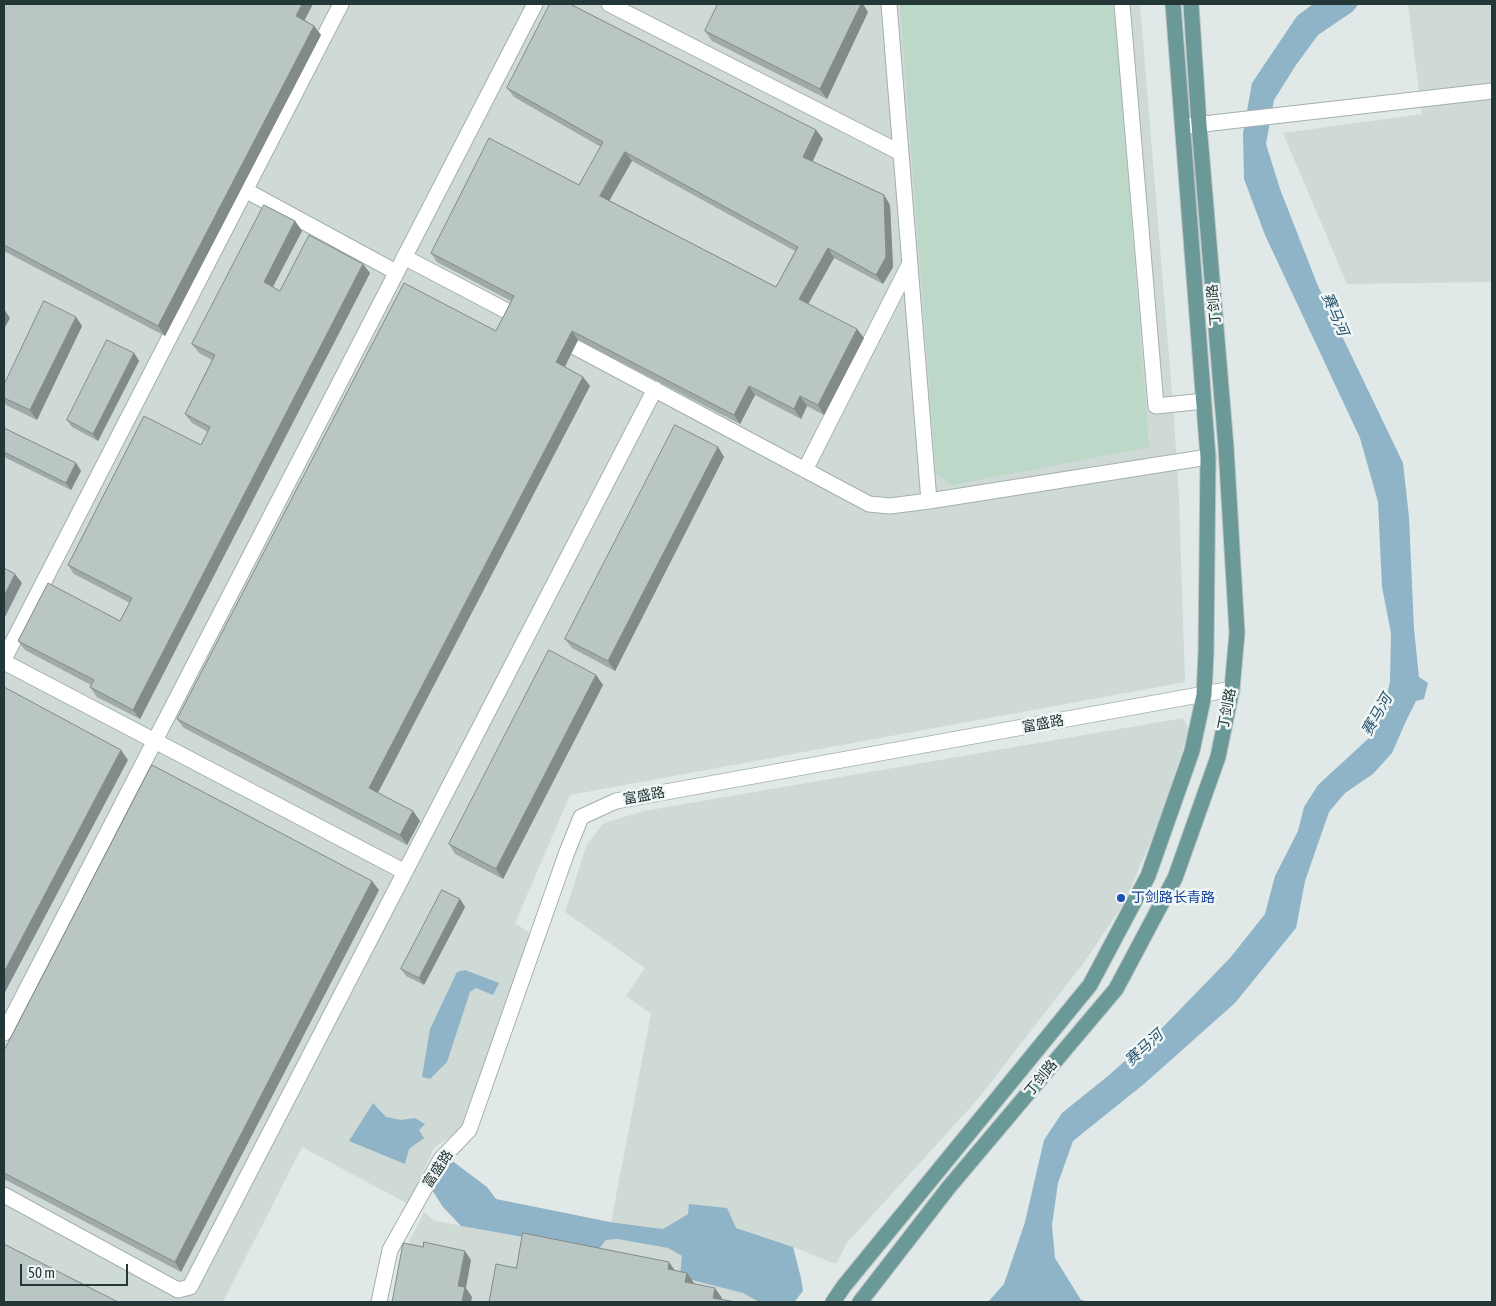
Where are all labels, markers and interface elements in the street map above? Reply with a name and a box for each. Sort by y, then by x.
street label: 丁剑路 [1204,283,1224,327]
water label: 赛马河 [1318,290,1352,338]
street label: 丁剑路 [1215,687,1239,731]
water label: 赛马河 [1358,691,1396,739]
street label: 富盛路 [1021,712,1065,736]
street label: 富盛路 [622,784,666,808]
place label: 丁剑路长青路 [1131,890,1215,906]
marker: 丁剑路长青路 [1115,892,1127,904]
water label: 赛马河 [1121,1026,1167,1070]
street label: 丁剑路 [1021,1057,1061,1099]
street label: 富盛路 [419,1147,457,1191]
scale bar [22,1254,130,1286]
text: 50 m [28,1264,55,1281]

